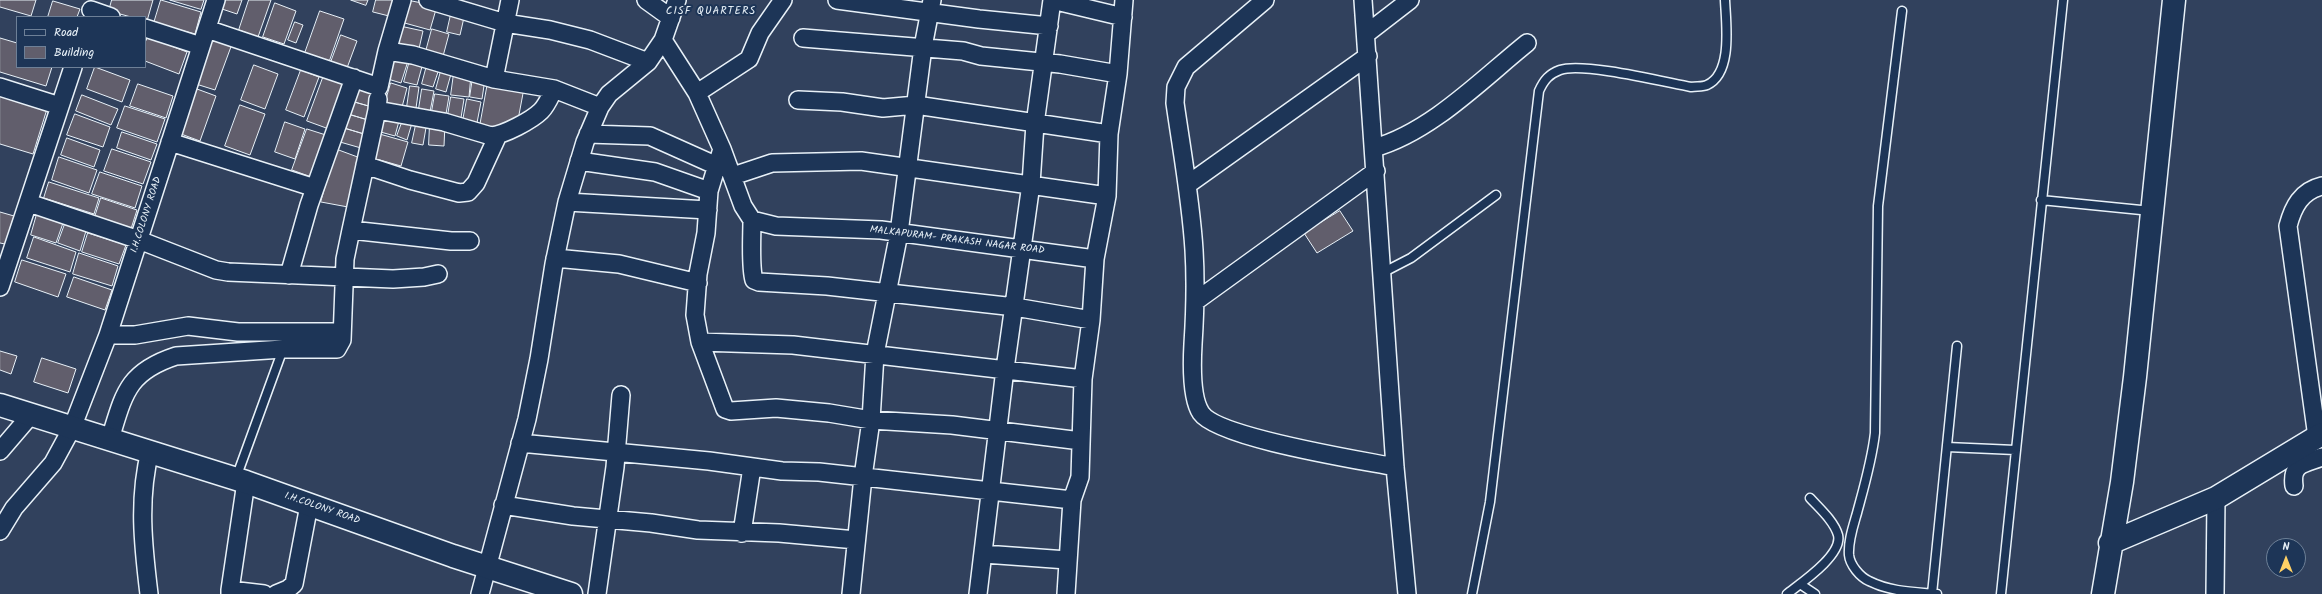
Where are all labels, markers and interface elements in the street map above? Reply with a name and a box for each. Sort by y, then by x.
district label: CISF QUARTERS [666,5,756,19]
legend [16,16,146,68]
text: Road [54,23,78,42]
text: Building [54,43,94,62]
street label: I.H.COLONY ROAD [129,175,165,255]
street label: MALKAPURAM- PRAKASH NAGAR ROAD [869,224,1045,258]
street label: I.H.COLONY ROAD [283,490,361,528]
north arrow [2266,538,2306,578]
text: N [2283,538,2289,556]

